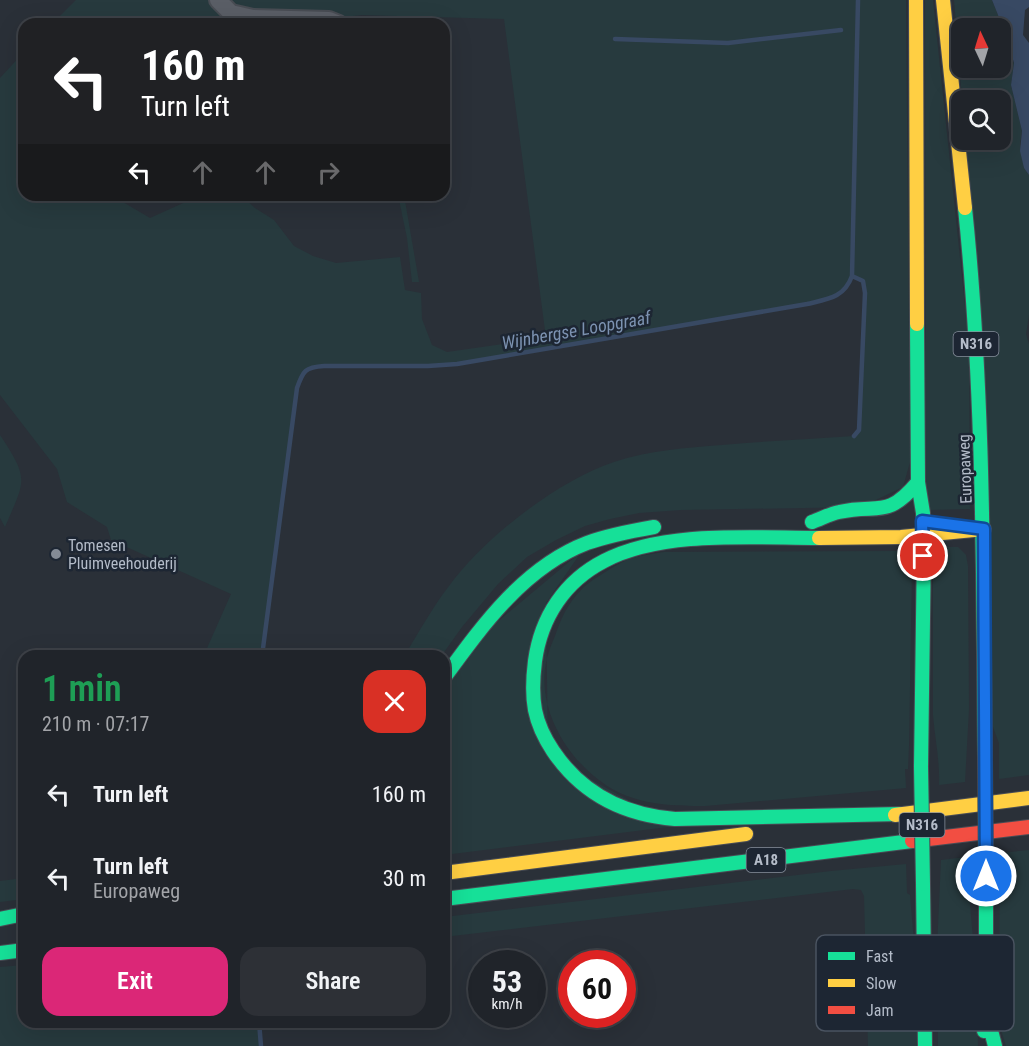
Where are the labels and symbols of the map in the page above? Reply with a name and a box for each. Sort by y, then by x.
north arrow [951,18,1011,78]
water label: Wijnbergse Loopgraaf [500,306,654,353]
road number: N316 [954,332,998,356]
street label: Europaweg [954,434,976,504]
pin [897,530,948,581]
place label: Tomesen Pluimveehouderij [68,536,177,573]
marker: Tomesen Pluimveehouderij [49,547,63,561]
road number: N316 [900,813,944,837]
position arrow [954,844,1018,908]
road number: A18 [746,848,786,872]
legend [816,935,1014,1031]
text: Fast [866,947,893,966]
speed limit sign: 60 [558,950,636,1028]
text: Slow [866,974,896,993]
text: Jam [866,1001,893,1020]

